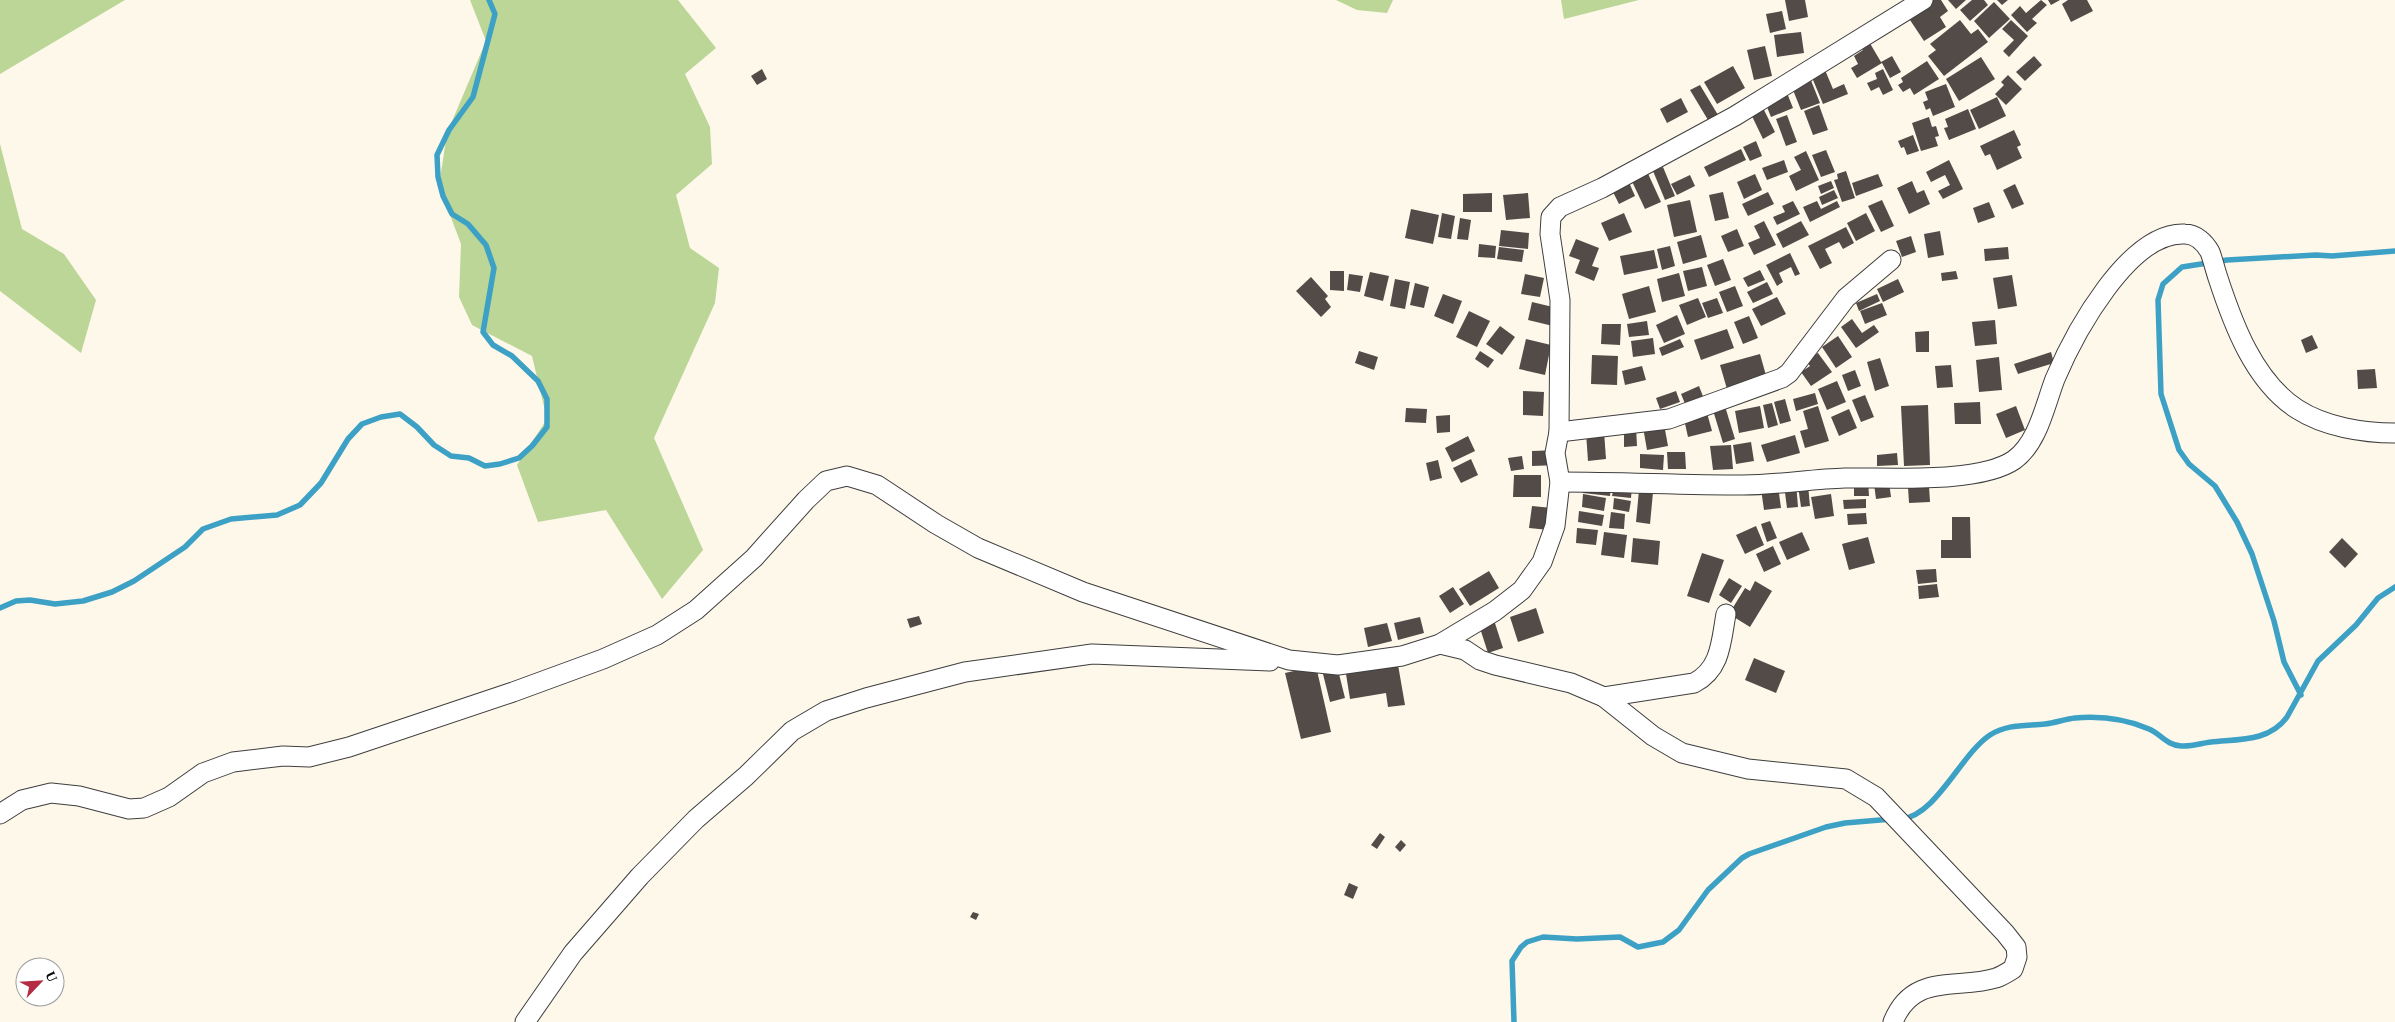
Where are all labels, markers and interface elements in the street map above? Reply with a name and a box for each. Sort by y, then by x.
north arrow [15,957,65,1007]
text: U [42,969,60,984]

